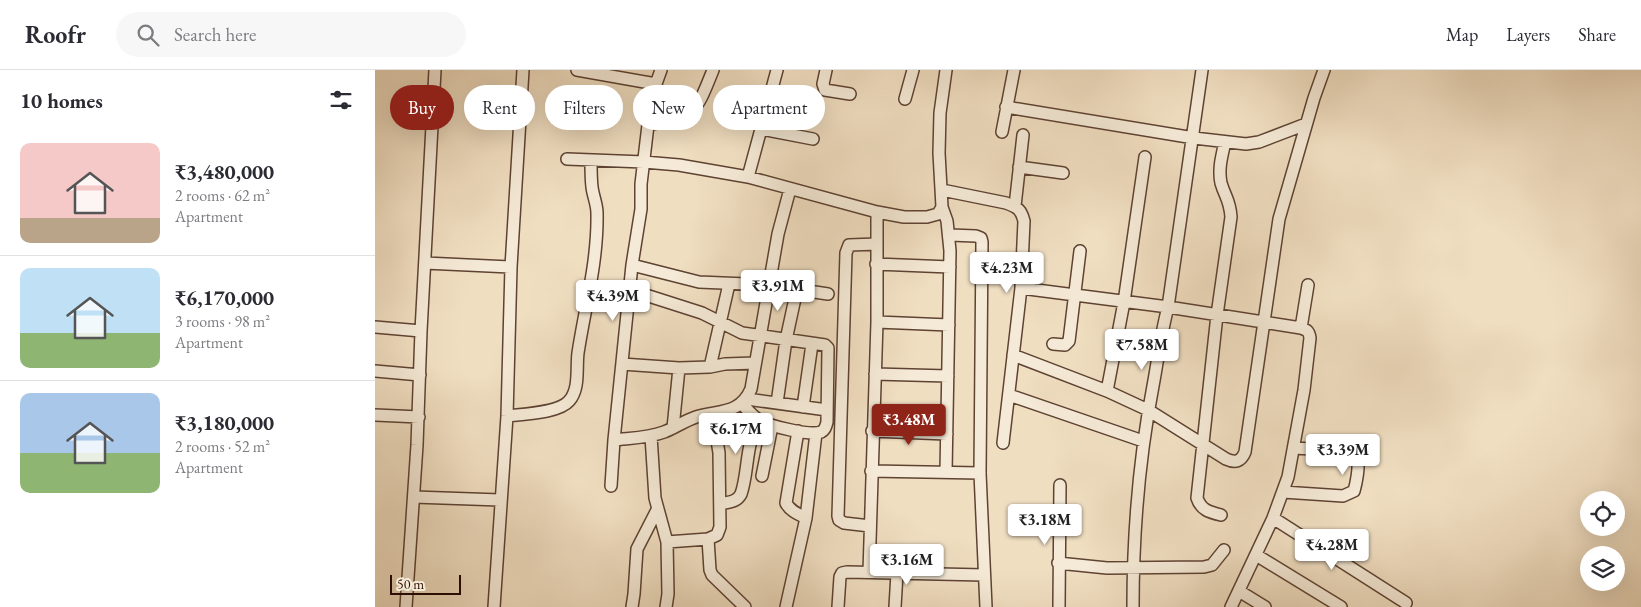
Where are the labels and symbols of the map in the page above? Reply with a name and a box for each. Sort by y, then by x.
pin: ₹4.23M [966,252,1048,294]
pin: ₹3.91M [737,270,819,312]
pin: ₹4.39M [572,280,654,322]
pin: ₹7.58M [1101,328,1183,371]
pin: ₹3.48M [868,404,950,446]
pin: ₹6.17M [695,412,777,455]
pin: ₹3.39M [1302,434,1384,476]
pin: ₹3.18M [1004,504,1086,546]
pin: ₹4.28M [1291,528,1373,571]
pin: ₹3.16M [866,544,948,586]
scale bar [390,572,461,595]

